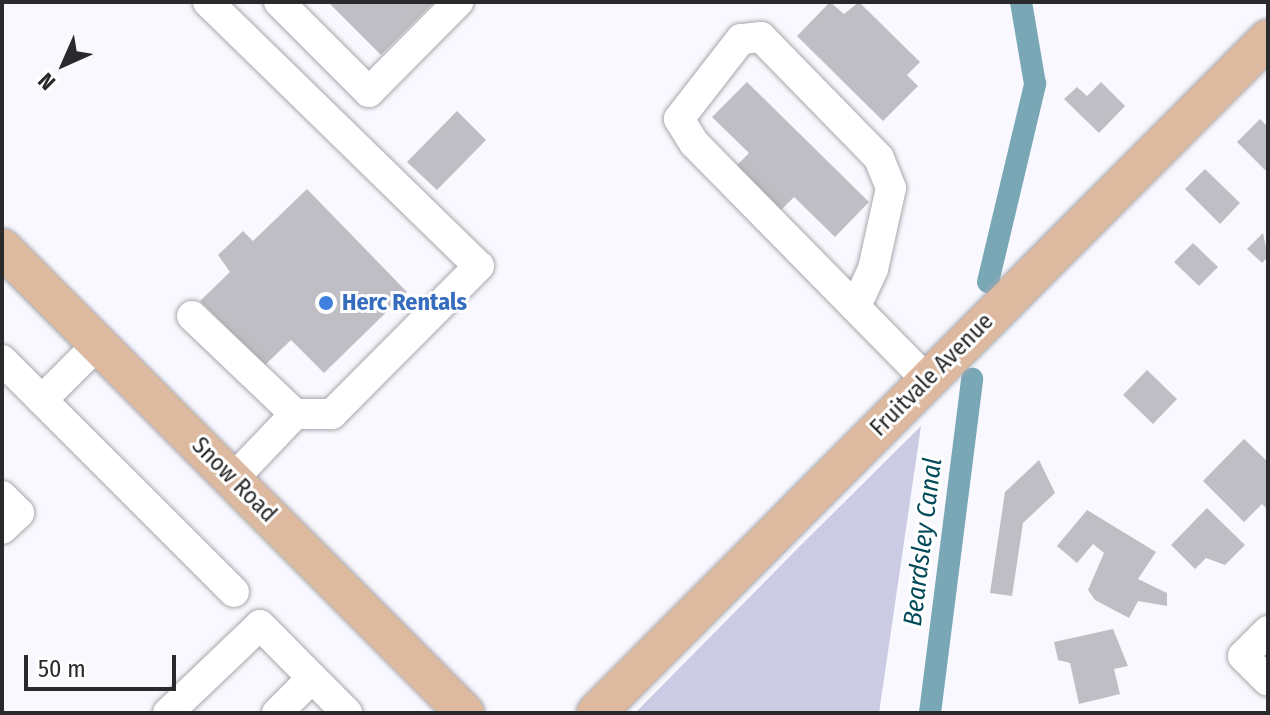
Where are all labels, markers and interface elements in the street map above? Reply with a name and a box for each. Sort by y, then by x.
north arrow [24,24,104,104]
text: N [32,67,61,96]
place label: Herc Rentals [342,289,467,317]
marker: Herc Rentals [317,294,335,312]
street label: Fruitvale Avenue [864,307,1000,443]
street label: Snow Road [186,432,282,528]
water label: Beardsley Canal [897,456,949,628]
scale bar [28,639,180,689]
text: 50 m [38,655,86,683]

